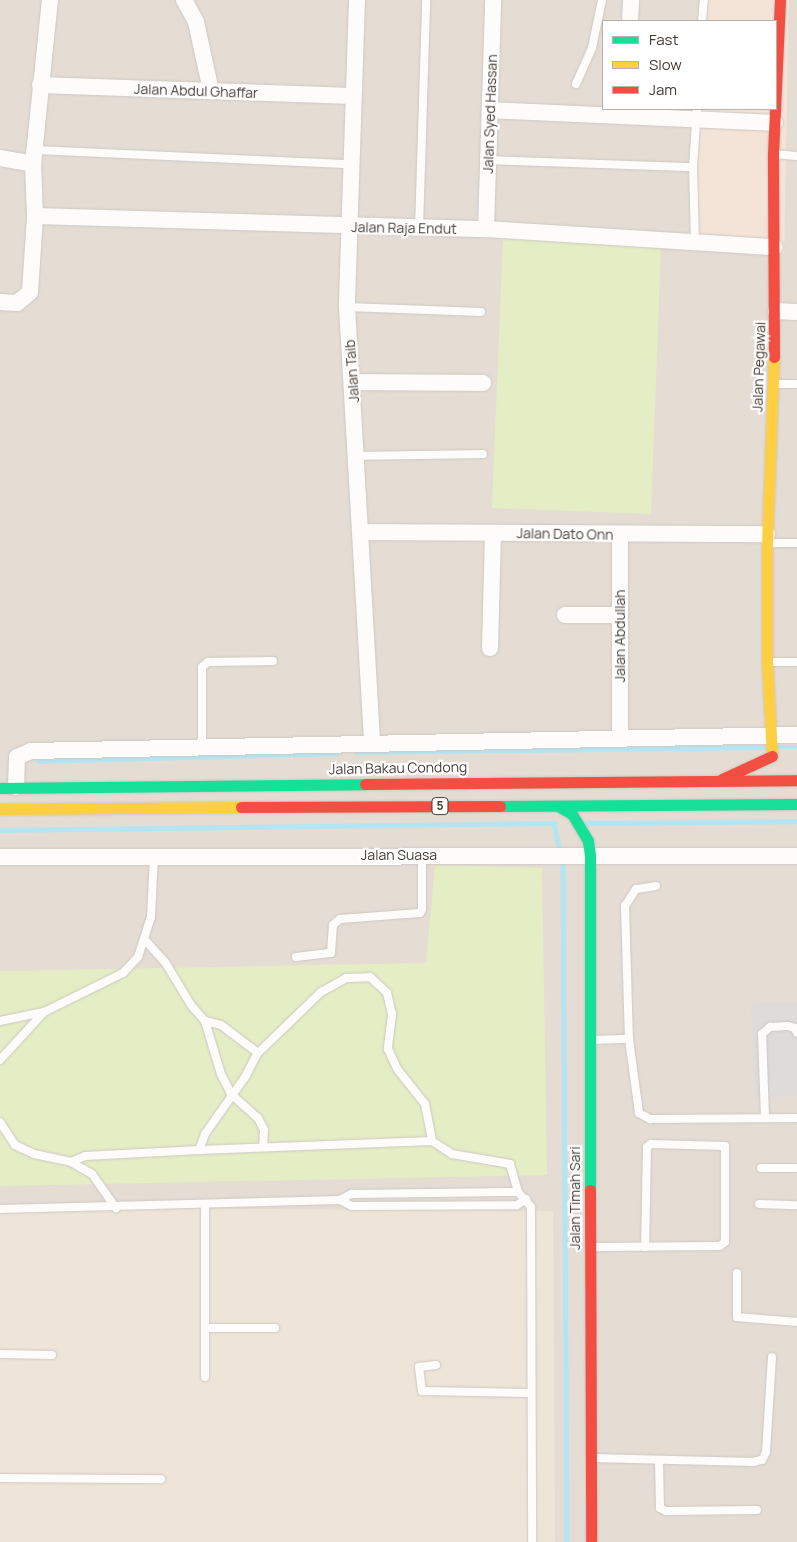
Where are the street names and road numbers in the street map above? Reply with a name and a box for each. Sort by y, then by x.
street label: Jalan Syed Hassan [480,54,500,174]
street label: Jalan Abdul Ghaffar [134,80,258,102]
street label: Jalan Raja Endut [351,219,457,237]
street label: Jalan Pegawai [749,322,769,412]
street label: Jalan Taib [341,339,363,403]
street label: Jalan Dato Onn [516,525,614,543]
street label: Jalan Abdullah [612,590,628,682]
street label: Jalan Bakau Condong [329,758,467,778]
road number: 5 [431,796,449,816]
street label: Jalan Suasa [361,847,437,863]
street label: Jalan Timah Sari [567,1146,583,1250]

